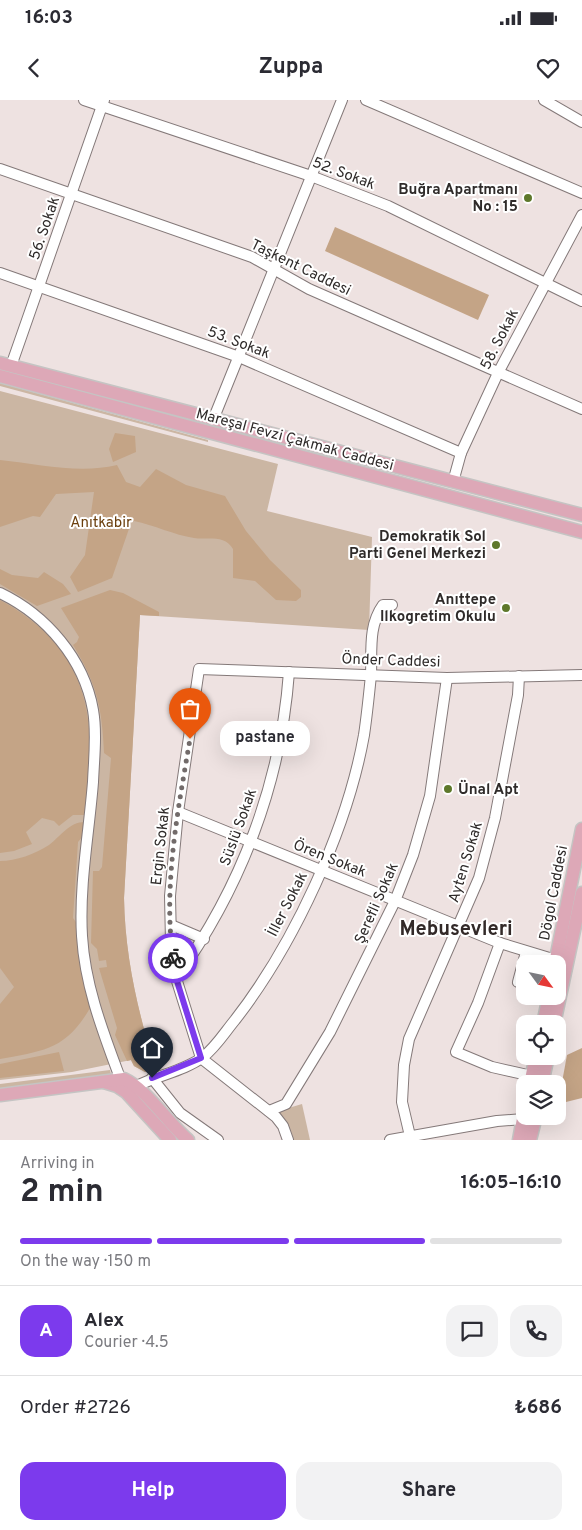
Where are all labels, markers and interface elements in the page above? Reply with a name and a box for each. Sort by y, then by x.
text: 16:03 [25,6,73,30]
icon: back [20,54,48,82]
text: Zuppa [259,54,323,81]
icon: heart [534,54,562,82]
street label: 52. Sokak [309,154,378,195]
place label: Buğra Apartmanı No : 15 [398,181,518,217]
marker: Buğra Apartmanı No : 15 [522,192,534,204]
street label: 56. Sokak [26,194,65,263]
street label: Taşkent Caddesi [247,236,354,301]
street label: 58. Sokak [477,306,524,373]
street label: 53. Sokak [204,323,273,364]
street label: Mareşal Fevzi Çakmak Caddesi [194,405,396,476]
park label: Anıtkabir [70,514,132,533]
place label: Demokratik Sol Parti Genel Merkezi [349,528,486,564]
marker: Demokratik Sol Parti Genel Merkezi [490,539,502,551]
place label: Anıttepe Ilkogretim Okulu [380,591,496,627]
marker: Anıttepe Ilkogretim Okulu [500,602,512,614]
street label: Önder Caddesi [341,649,441,673]
pin [169,688,211,739]
icon: bag [176,695,204,723]
callout: pastane [220,722,310,756]
text: pastane [235,728,295,748]
place label: Ünal Apt [458,779,519,800]
marker: Ünal Apt [442,783,454,795]
street label: Süslü Sokak [217,786,262,869]
street label: Ergin Sokak [148,806,175,886]
street label: Ayten Sokak [445,820,488,905]
street label: Ören Sokak [290,835,369,883]
street label: Dögol Caddesi [536,844,573,943]
street label: Şerefli Sokak [351,860,404,947]
street label: İller Sokak [263,869,313,940]
district label: Mebusevleri [399,917,513,943]
courier [148,933,198,983]
icon: bike [159,944,187,972]
north arrow [516,955,566,1005]
map controls [516,955,566,1125]
button: locate [516,1015,566,1065]
pin [131,1027,173,1078]
icon: home [138,1034,166,1062]
button: layers [516,1075,566,1125]
text: Arriving in [20,1154,95,1174]
text: 16:05–16:10 [461,1171,562,1195]
text: 2 min [20,1173,104,1213]
text: On the way · 150 m [20,1252,151,1272]
button: chat [446,1305,498,1357]
button: phone [510,1305,562,1357]
text: Alex [84,1309,124,1333]
text: A [39,1319,53,1343]
text: Courier · 4.5 [84,1333,169,1353]
text: Order #2726 [20,1396,131,1420]
text: ₺686 [514,1396,562,1420]
button: Help [20,1462,286,1520]
button: Share [296,1462,562,1520]

